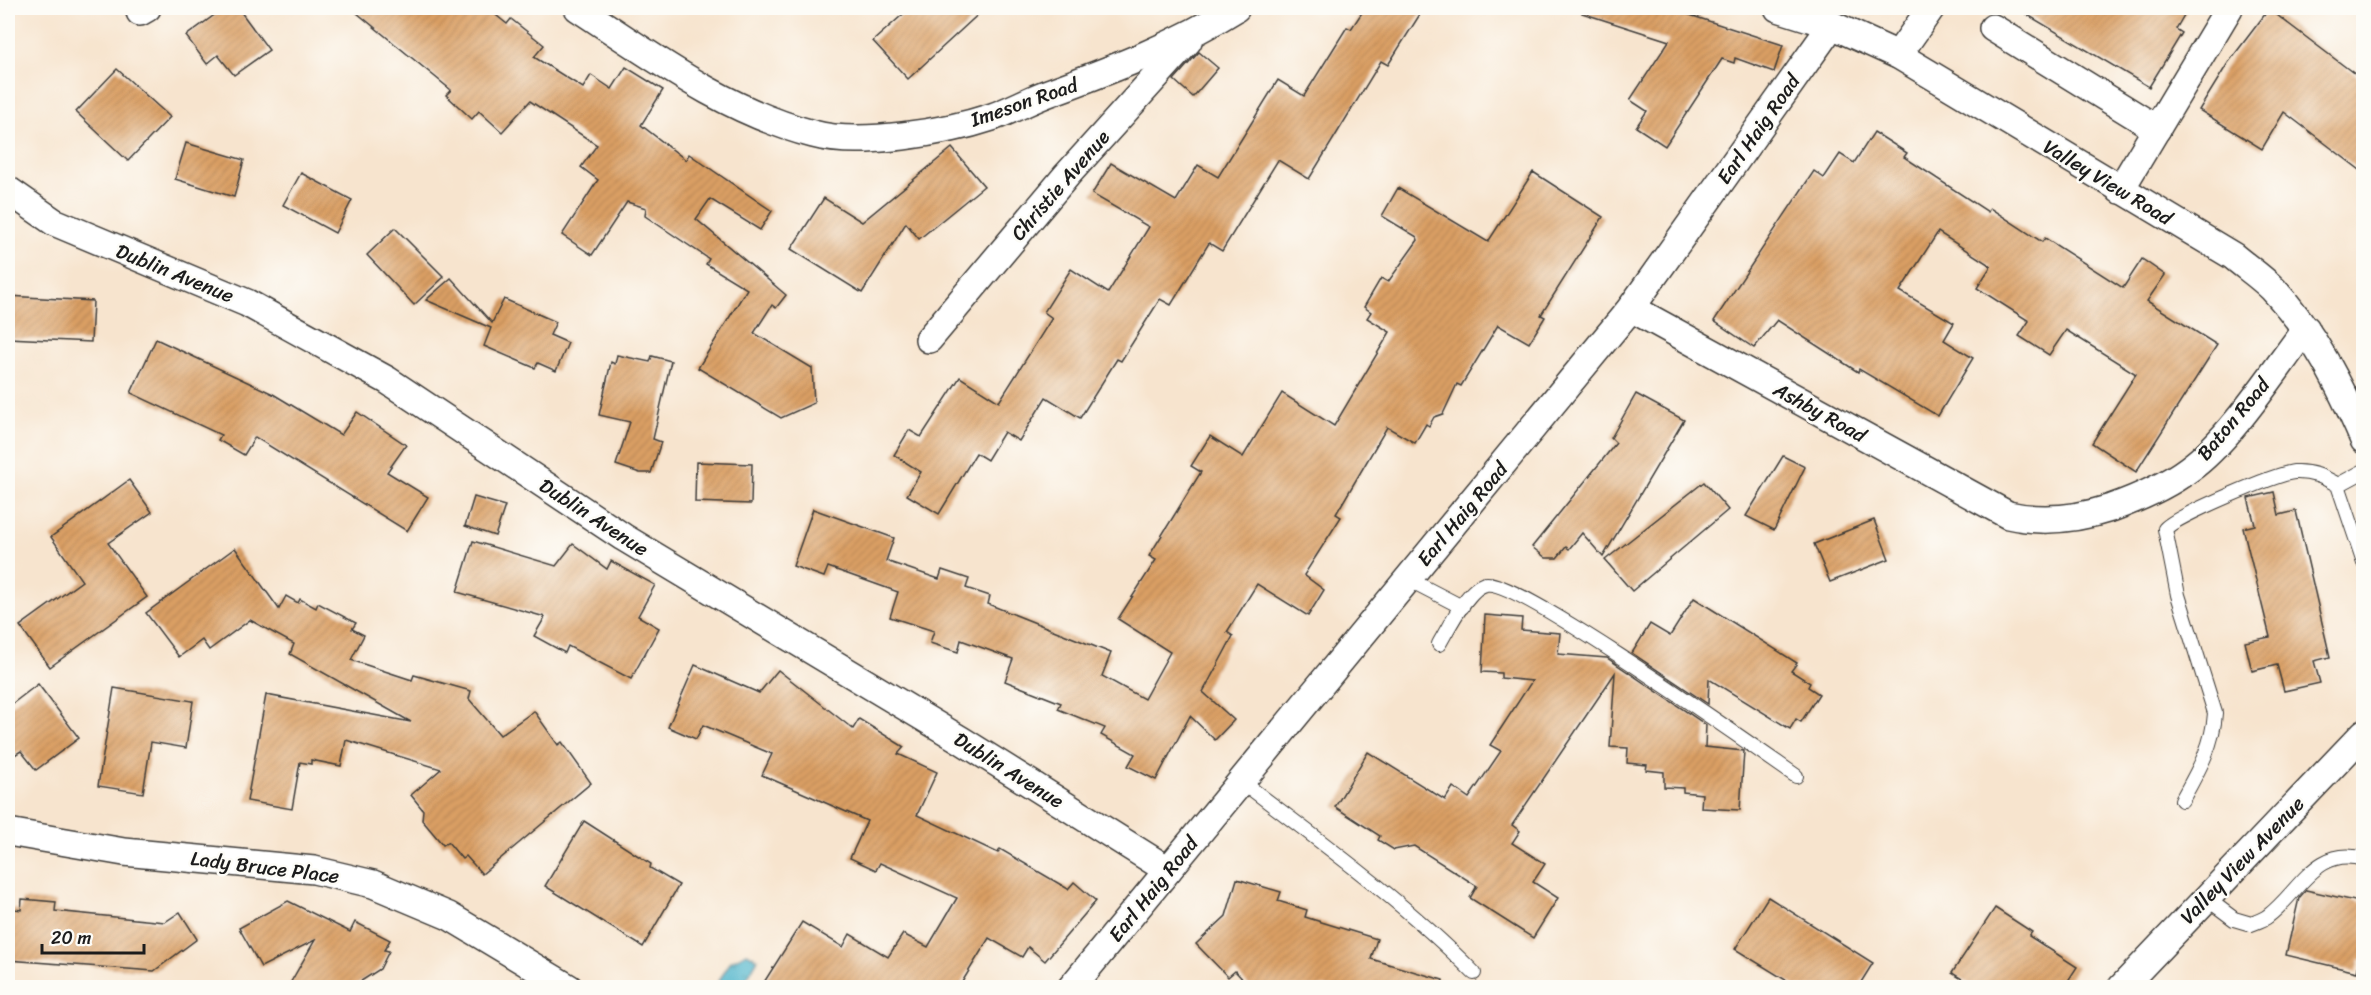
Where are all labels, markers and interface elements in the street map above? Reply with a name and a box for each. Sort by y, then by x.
street label: Earl Haig Road [1707,66,1810,192]
street label: Imeson Road [965,67,1084,138]
street label: Christie Avenue [1002,122,1119,249]
street label: Valley View Road [2036,130,2181,236]
street label: Dublin Avenue [110,234,239,313]
street label: Baton Road [2188,369,2280,469]
street label: Ashby Road [1766,372,1874,453]
street label: Earl Haig Road [1408,453,1518,575]
street label: Dublin Avenue [532,469,656,566]
street label: Dublin Avenue [947,723,1071,818]
street label: Valley View Avenue [2172,788,2313,933]
street label: Earl Haig Road [1099,827,1208,950]
street label: Lady Bruce Place [189,841,341,894]
scale bar [42,917,144,955]
text: 20 m [51,922,91,954]

